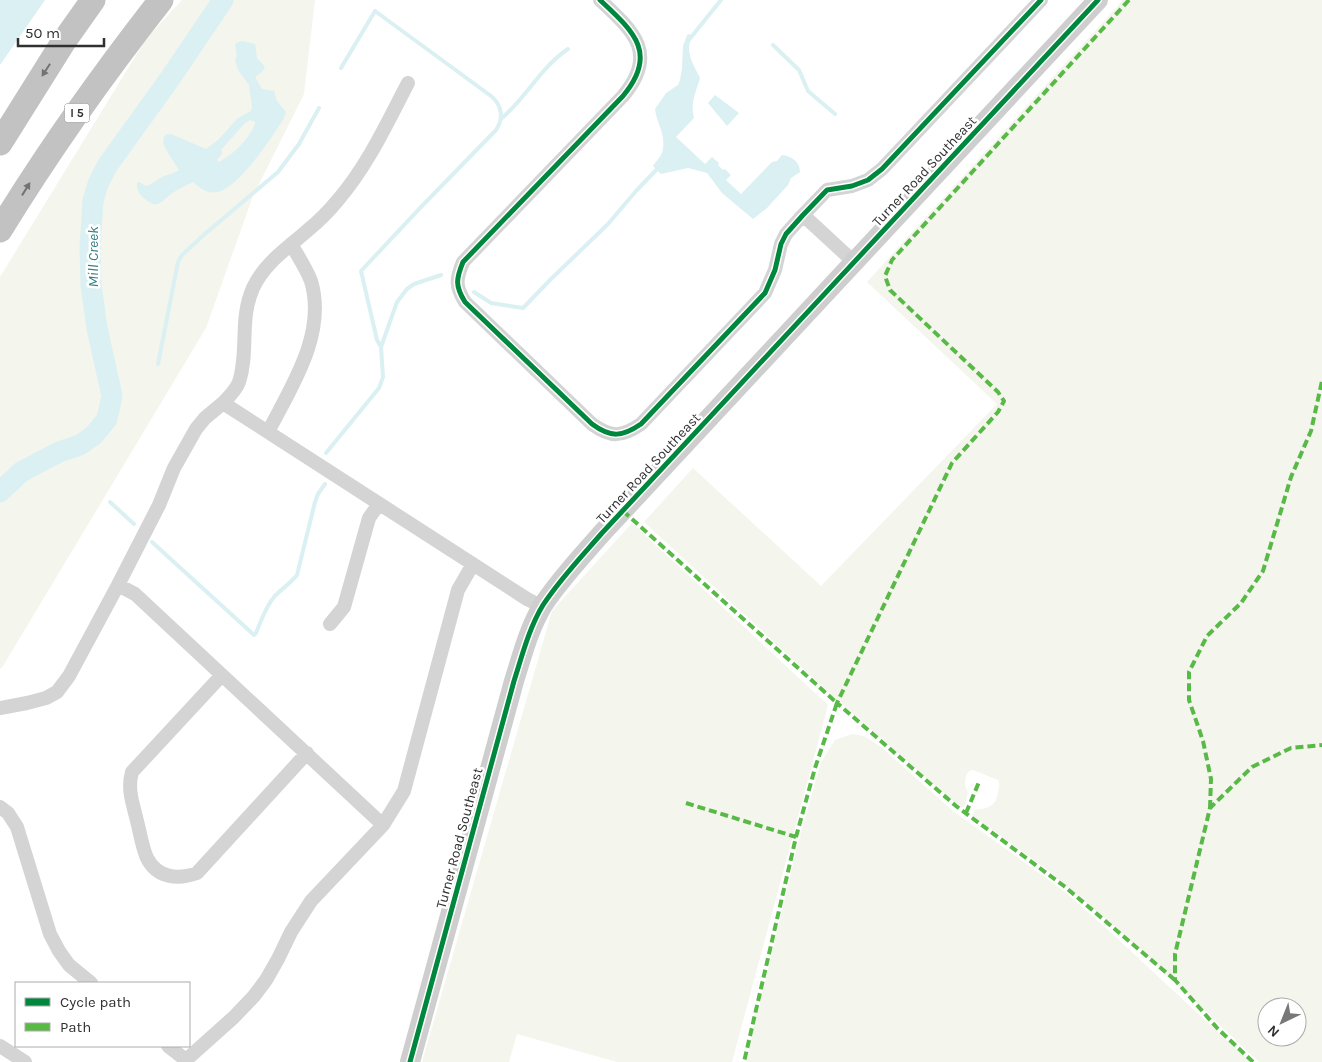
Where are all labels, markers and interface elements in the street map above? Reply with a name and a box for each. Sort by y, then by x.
scale bar [18,15,104,47]
text: 50 m [25,24,60,42]
one-way arrow [41,63,51,76]
road number: I 5 [64,104,90,122]
street label: Turner Road Southeast [869,113,980,230]
one-way arrow [21,182,30,195]
water label: Mill Creek [84,226,102,288]
street label: Turner Road Southeast [593,410,704,527]
street label: Turner Road Southeast [433,766,486,910]
legend [15,982,190,1047]
text: Cycle path [60,993,131,1011]
north arrow [1257,997,1307,1047]
text: Path [60,1018,91,1036]
text: N [1264,1021,1283,1041]

